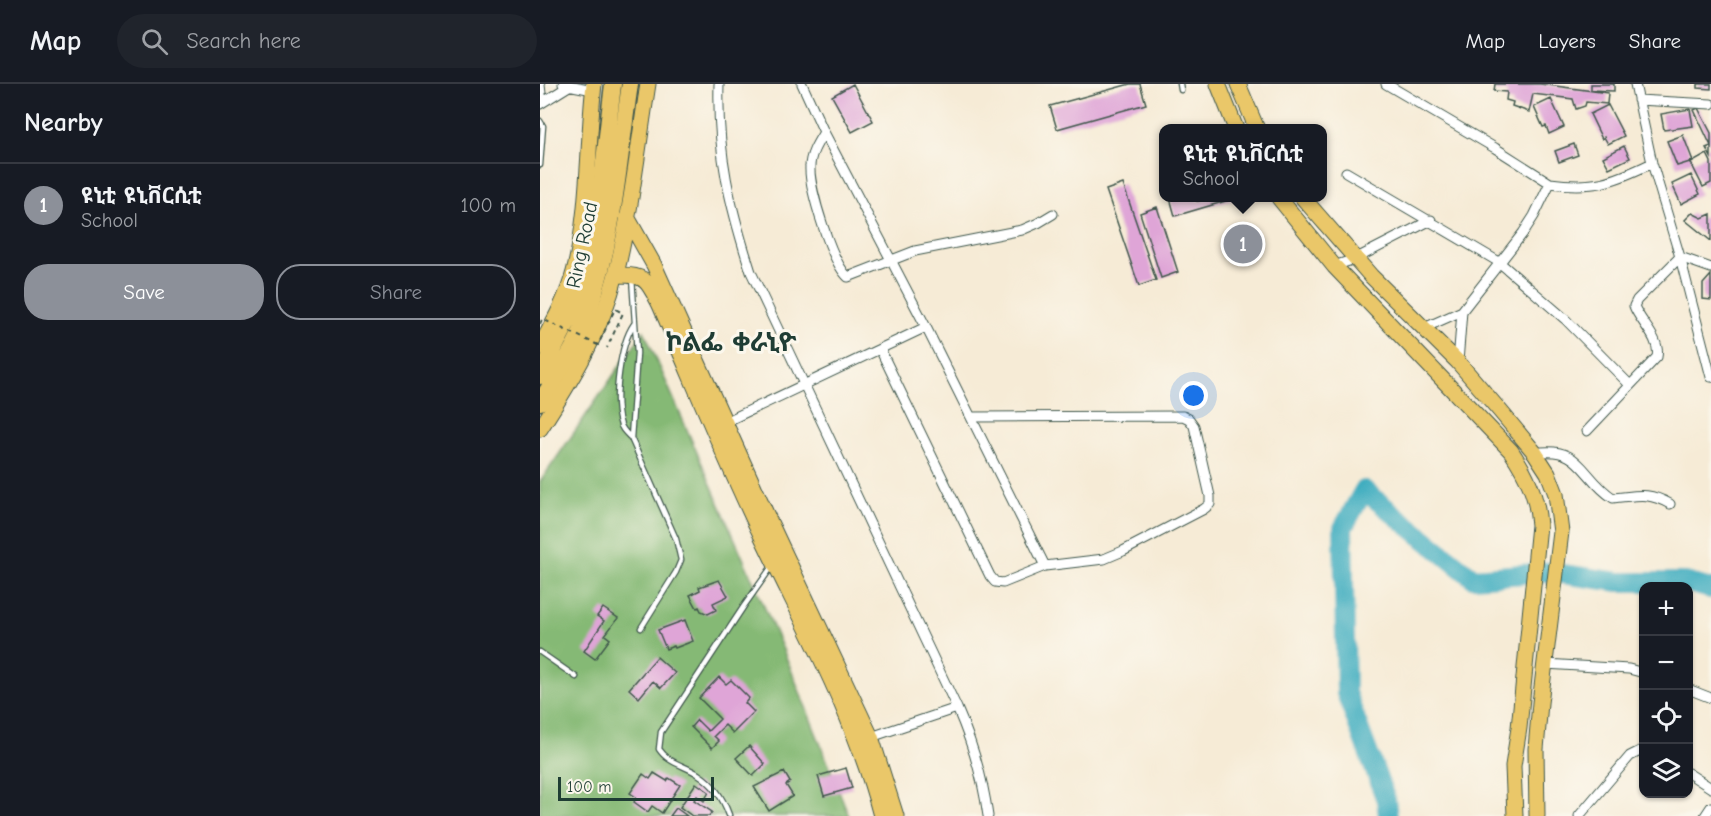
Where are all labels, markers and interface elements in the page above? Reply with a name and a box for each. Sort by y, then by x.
search box [117,14,537,68]
text: Map [30,25,81,57]
icon: search [138,25,171,58]
text: Search here [186,28,301,54]
text: Map [1466,29,1505,53]
text: Layers [1538,29,1596,53]
text: Share [1629,29,1681,53]
text: Nearby [24,108,103,138]
popup [1159,124,1327,202]
text: ዩኒቲ ዩኒቨርሲቲ [1183,141,1303,167]
text: School [1183,167,1240,190]
text: ዩኒቲ ዩኒቨርሲቲ [81,183,202,209]
text: 1 [40,194,47,217]
text: 100 m [461,194,516,217]
street label: Ring Road [562,200,602,290]
text: School [81,209,138,232]
pin: 1 [1224,222,1262,266]
button: Save [24,264,264,320]
button: Share [276,264,516,320]
district label: ኮልፌ ቀራኒዮ [666,328,797,358]
your location [1179,381,1208,410]
map controls [1639,582,1693,798]
button: + [1639,582,1693,636]
button: − [1639,636,1693,690]
button: locate [1639,690,1693,744]
button: layers [1639,744,1693,798]
scale bar [558,774,714,802]
text: 100 m [567,778,611,796]

